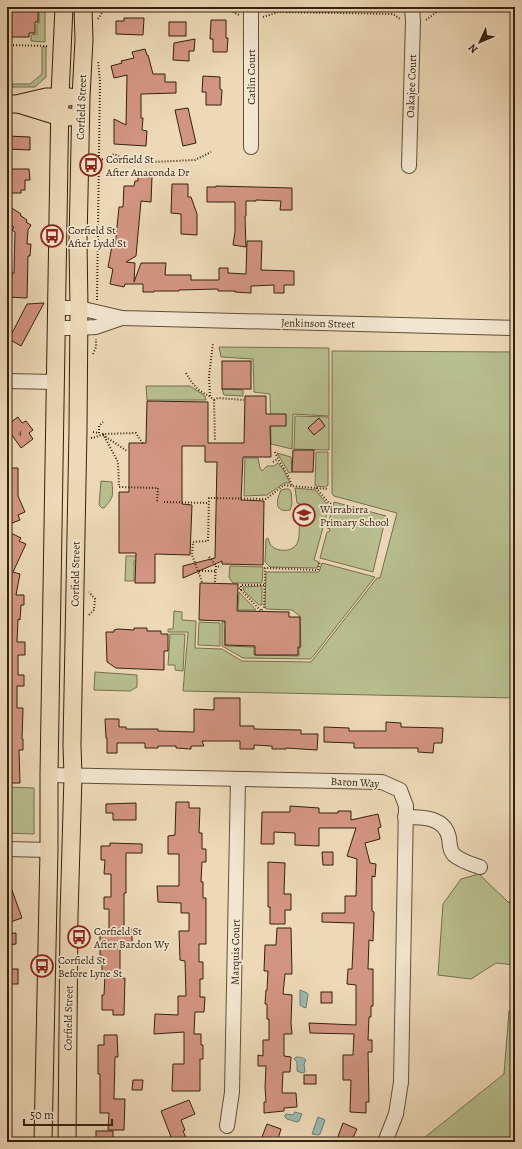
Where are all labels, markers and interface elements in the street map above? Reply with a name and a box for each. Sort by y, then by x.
north arrow [460,22,500,62]
text: N [465,41,481,57]
street label: Catlin Court [244,49,259,105]
street label: Oakajee Court [403,53,420,118]
street label: Corfield Street [73,74,90,140]
bus stop icon: Corfield St After Anaconda Dr [78,152,104,178]
place label: Corfield St After Anaconda Dr [105,152,189,180]
bus stop icon: Corfield St After Lydd St [39,223,65,249]
place label: Corfield St After Lydd St [67,223,127,251]
street label: Jenkinson Street [281,315,355,332]
house number: 4 [18,426,22,438]
school or university icon: Wirrabirra Primary School [291,502,317,528]
place label: Wirrabirra Primary School [319,502,389,530]
street label: Corfield Street [67,541,84,607]
street label: Baron Way [330,774,380,791]
street label: Marquis Court [227,919,244,985]
bus stop icon: Corfield St After Bardon Wy [66,924,92,950]
place label: Corfield St After Bardon Wy [93,924,169,952]
bus stop icon: Corfield St Before Lyne St [29,953,55,979]
place label: Corfield St Before Lyne St [58,953,123,981]
street label: Corfield Street [60,985,77,1051]
scale bar [24,1101,112,1127]
text: 50 m [30,1107,54,1123]

